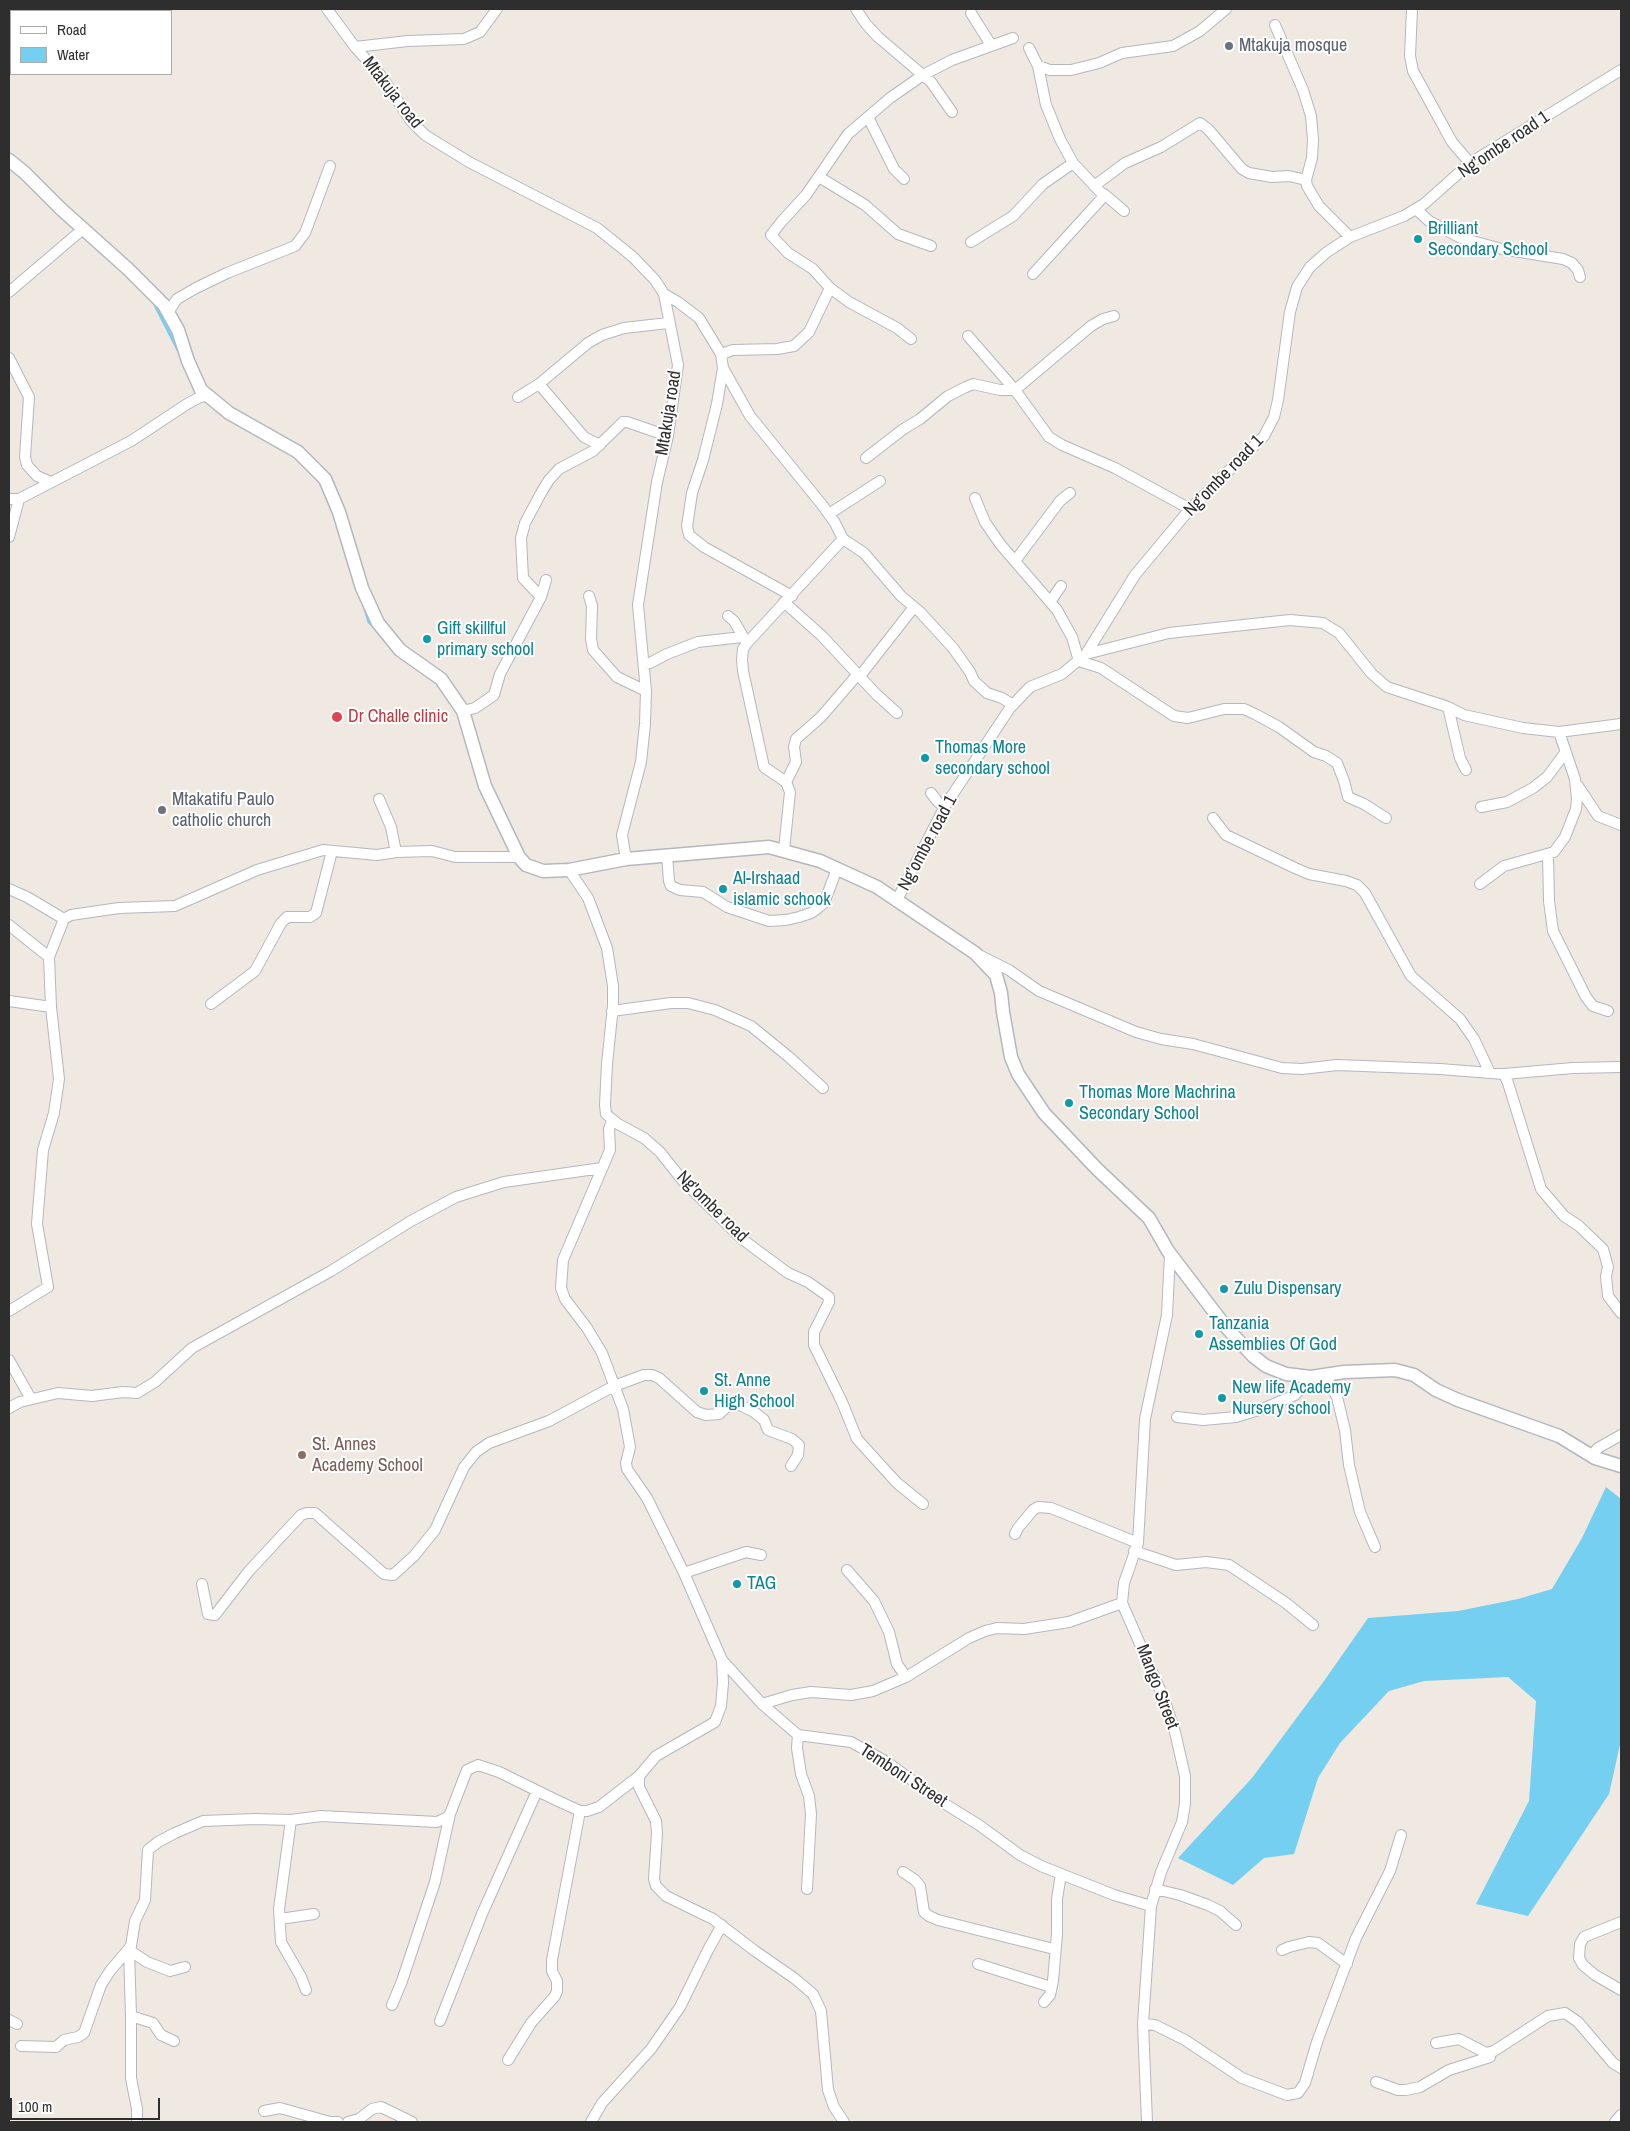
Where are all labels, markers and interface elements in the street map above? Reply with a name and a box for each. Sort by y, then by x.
legend [10,10,172,75]
text: Road [57,19,86,40]
place label: Mtakuja mosque [1239,35,1347,57]
marker: Mtakuja mosque [1223,40,1235,52]
text: Water [57,44,89,65]
street label: Mtakuja road [357,53,427,133]
street label: Ng’ombe road 1 [1454,107,1554,183]
place label: Brilliant Secondary School [1428,218,1548,260]
marker: Brilliant Secondary School [1412,233,1424,245]
street label: Mtakuja road [652,369,686,457]
street label: Ng’ombe road 1 [1180,431,1268,521]
place label: Gift skillful primary school [437,618,534,660]
marker: Gift skillful primary school [421,633,433,645]
place label: Dr Challe clinic [348,706,448,728]
marker: Dr Challe clinic [330,710,344,724]
place label: Thomas More secondary school [935,737,1050,780]
marker: Thomas More secondary school [919,752,931,764]
place label: Mtakatifu Paulo catholic church [172,789,275,832]
street label: Ng’ombe road 1 [894,792,962,894]
marker: Mtakatifu Paulo catholic church [156,804,168,816]
place label: Al-Irshaad islamic schook [733,868,831,911]
marker: Al-Irshaad islamic schook [717,883,729,895]
place label: Thomas More Machrina Secondary School [1079,1082,1236,1124]
marker: Thomas More Machrina Secondary School [1063,1097,1075,1109]
street label: Ng'ombe road [672,1167,752,1247]
place label: Zulu Dispensary [1234,1278,1341,1300]
marker: Zulu Dispensary [1218,1283,1230,1295]
place label: Tanzania Assemblies Of God [1209,1313,1337,1356]
marker: Tanzania Assemblies Of God [1193,1328,1205,1340]
place label: St. Anne High School [714,1370,794,1412]
place label: New life Academy Nursery school [1232,1377,1351,1420]
marker: St. Anne High School [698,1385,710,1397]
marker: New life Academy Nursery school [1216,1392,1228,1404]
place label: St. Annes Academy School [312,1434,423,1476]
marker: St. Annes Academy School [296,1449,308,1461]
place label: TAG [747,1573,776,1595]
marker: TAG [731,1578,743,1590]
street label: Mango Street [1131,1642,1183,1732]
street label: Temboni Street [855,1740,951,1812]
scale bar [12,2088,162,2120]
text: 100 m [18,2096,52,2117]

